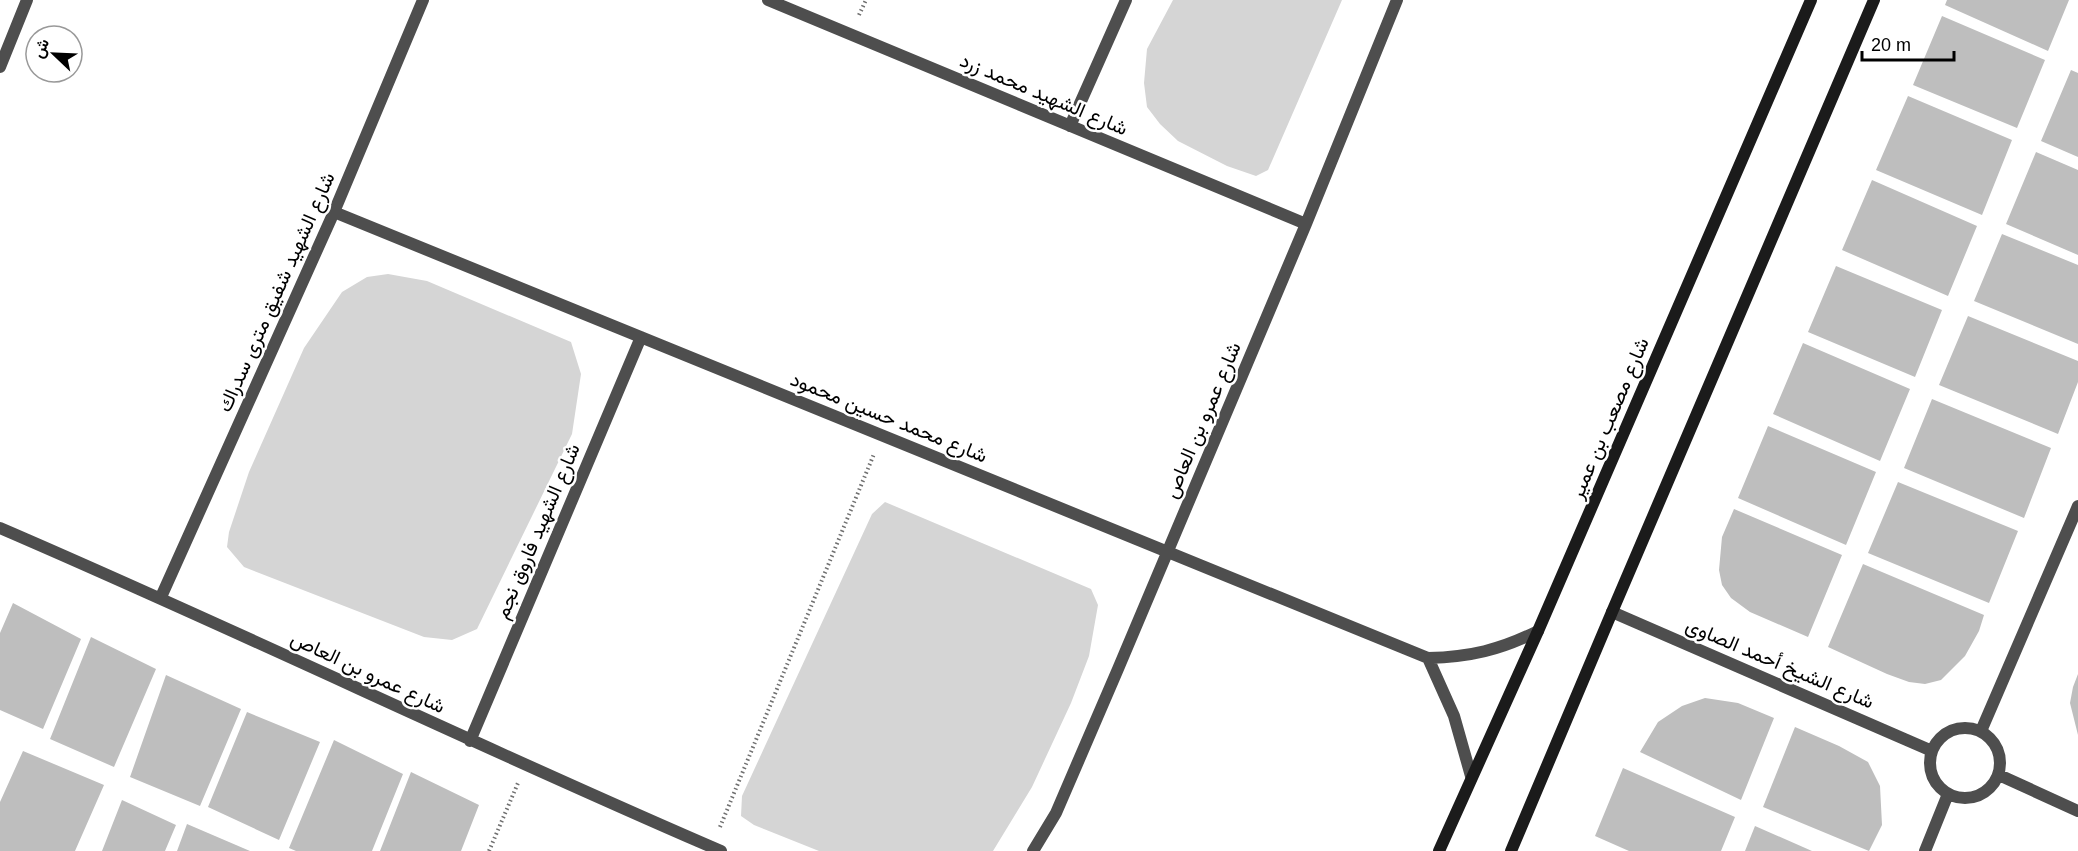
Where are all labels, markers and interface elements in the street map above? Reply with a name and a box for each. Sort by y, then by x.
north arrow [24,24,84,84]
scale bar [1862,24,1954,62]
text: 20 m [1871,35,1911,55]
text: ش [29,36,53,61]
street label: شارع الشهيد محمد زرد [956,49,1131,142]
street label: شارع الشهيد شفيق مترى سدراك [213,169,342,416]
street label: شارع مصعب بن عمير [1565,334,1656,504]
street label: شارع عمرو بن العاص [1159,339,1248,503]
street label: شارع محمد حسين محمود [786,367,991,469]
street label: شارع الشهيد فاروق نجم [490,440,587,623]
street label: شارع الشيخ أحمد الصاوى [1681,613,1877,715]
street label: شارع عمرو بن العاص [286,627,449,720]

